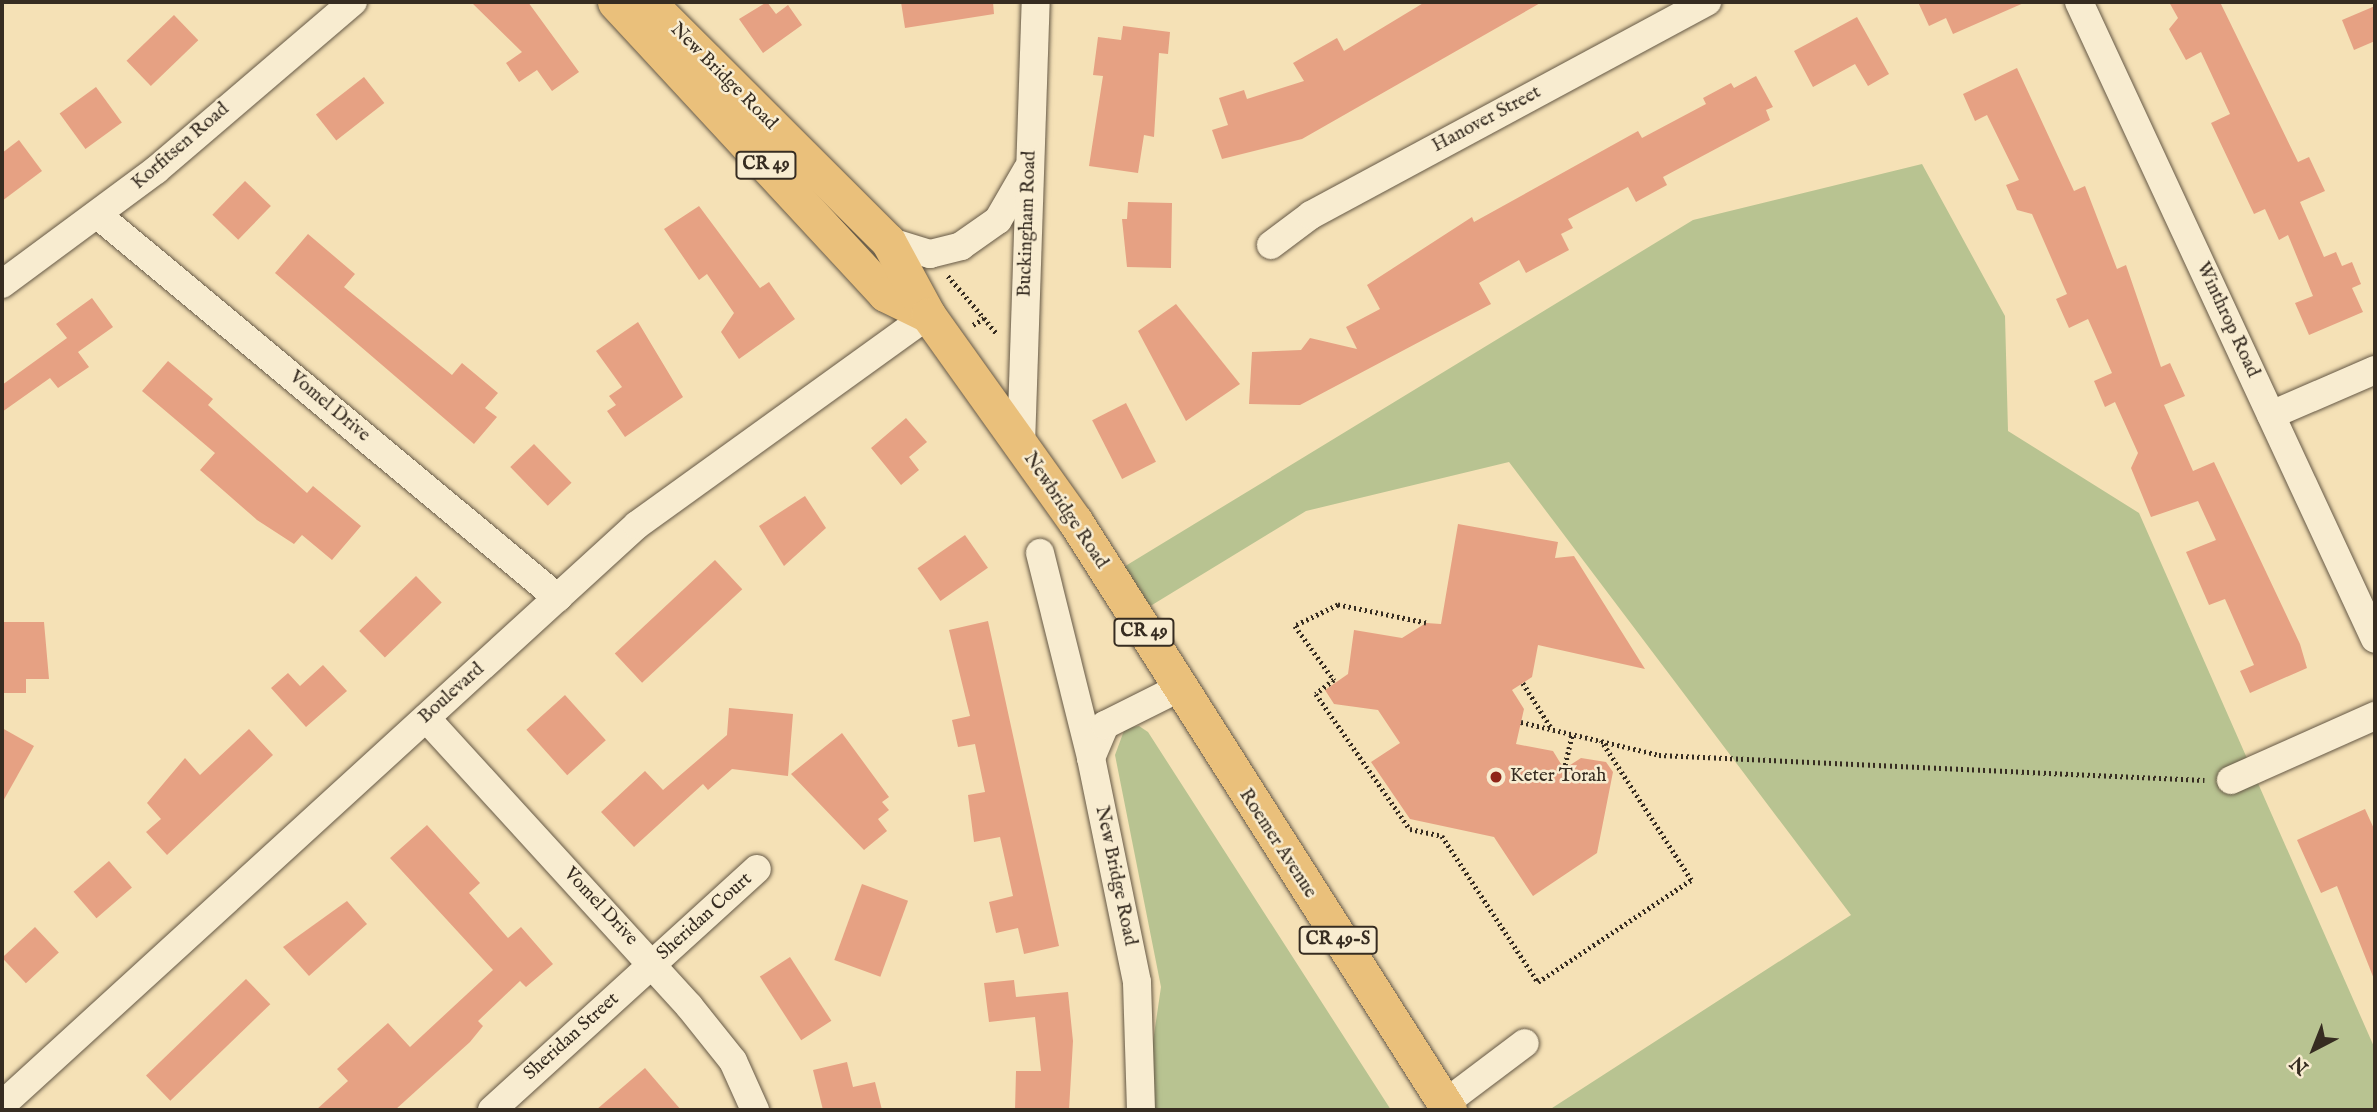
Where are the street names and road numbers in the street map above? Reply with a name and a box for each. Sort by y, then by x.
street label: New Bridge Road [665,19,781,135]
street label: Hanover Street [1429,82,1545,158]
street label: Korfitsen Road [128,99,234,195]
road number: CR 49 [734,150,798,180]
street label: Buckingham Road [1014,150,1042,298]
street label: Winthrop Road [2190,259,2264,381]
street label: Vomel Drive [284,367,374,447]
street label: Newbridge Road [1018,448,1112,574]
road number: CR 49 [1112,618,1176,646]
street label: Boulevard [415,659,489,729]
street label: Roemer Avenue [1233,785,1321,903]
street label: New Bridge Road [1089,804,1141,948]
street label: Vomel Drive [558,863,642,951]
street label: Sheridan Court [653,868,757,966]
road number: CR 49-S [1298,925,1378,954]
street label: Sheridan Street [520,988,624,1086]

